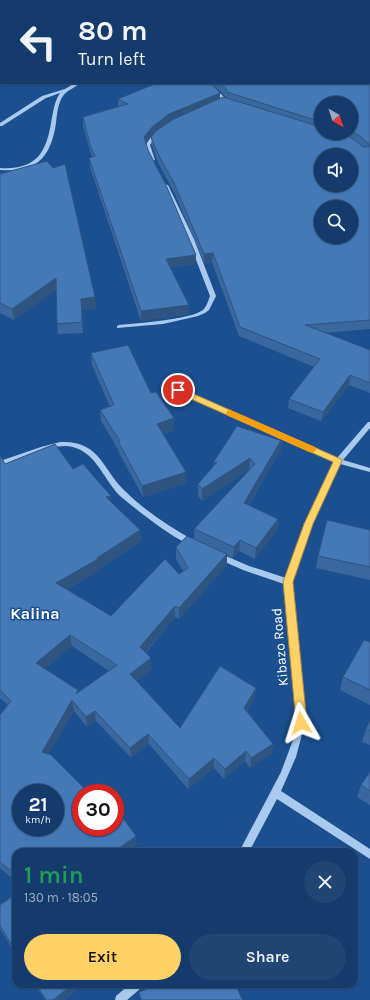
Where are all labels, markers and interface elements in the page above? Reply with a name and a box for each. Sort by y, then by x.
text: 80 m [78,14,147,47]
icon: left [12,16,64,68]
text: Turn left [78,48,146,70]
north arrow [314,96,358,140]
map controls [314,96,358,244]
button: sound [314,148,358,192]
button: search [314,200,358,244]
pin [161,373,195,407]
icon: arrive [167,379,189,401]
district label: Kalina [10,604,60,623]
street label: Kibazo Road [268,607,292,687]
position arrow [280,702,322,744]
speed limit sign: 30 [72,784,124,836]
text: 21 [28,793,48,816]
text: km/h [25,814,51,826]
text: 1 min [24,861,84,889]
button: close [304,861,346,903]
text: 130 m · 18:05 [24,890,98,905]
button: Exit [24,934,181,980]
button: Share [189,934,346,980]

